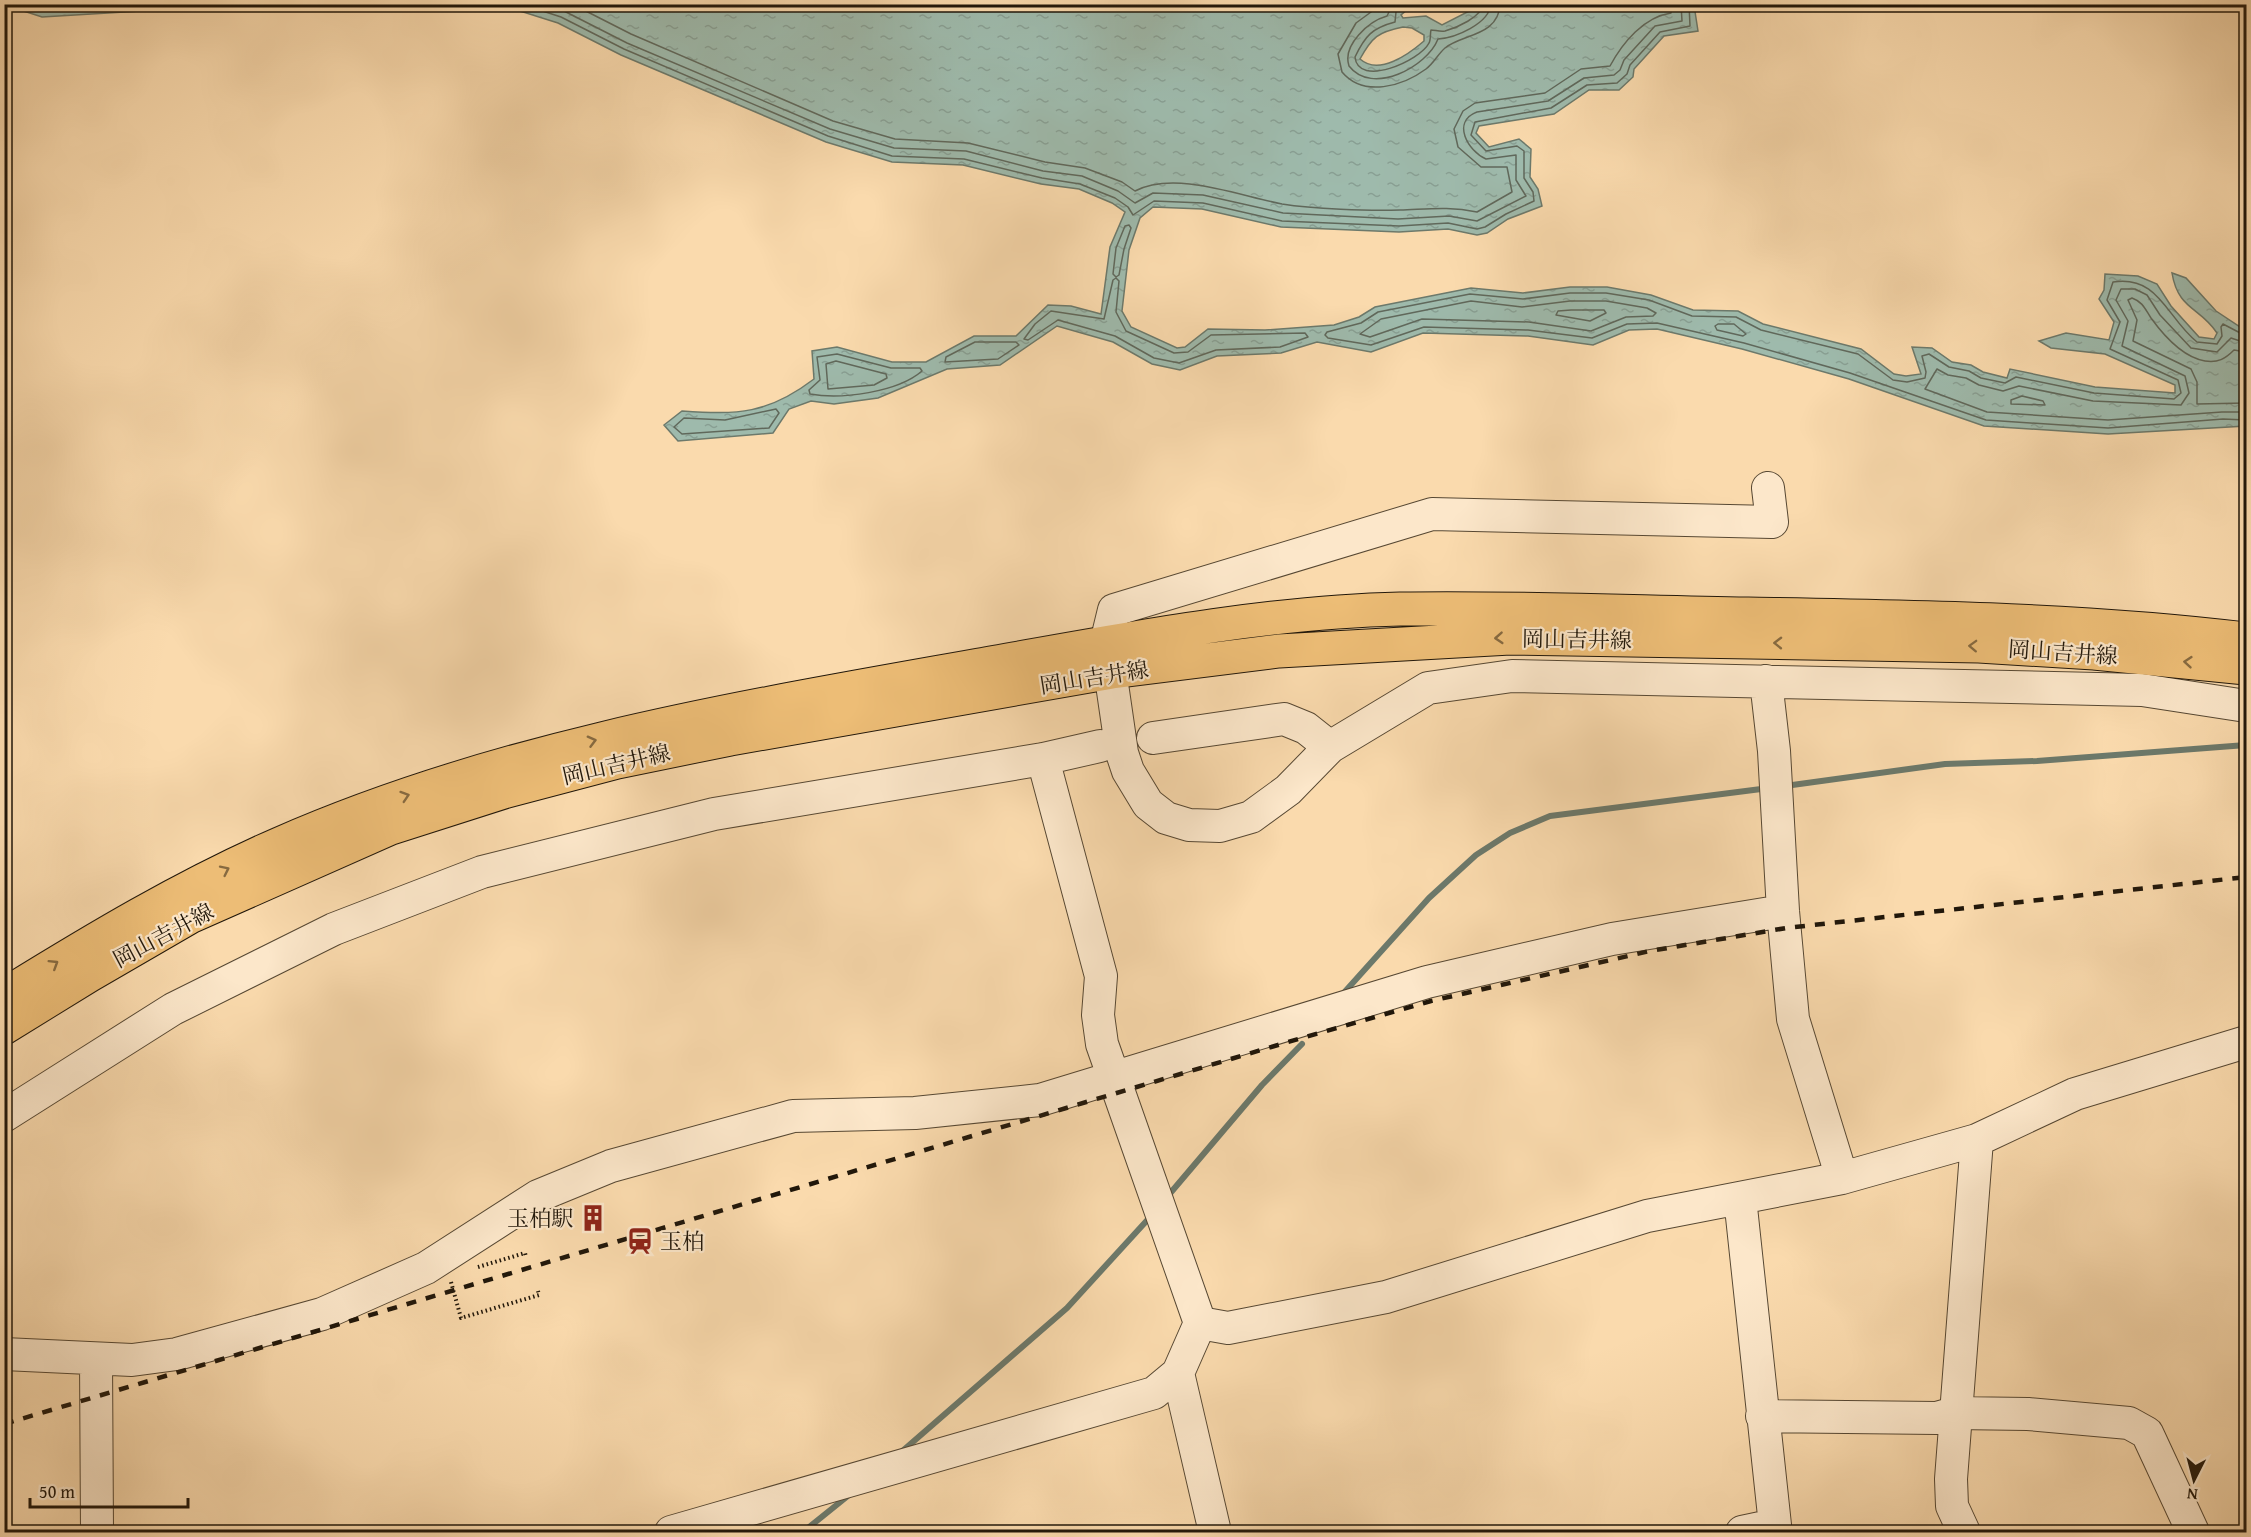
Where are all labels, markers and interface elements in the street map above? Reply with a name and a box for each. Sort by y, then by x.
street label: 岡山吉井線 [1522,622,1632,656]
one-way arrow [1495,632,1504,645]
street label: 岡山吉井線 [2007,632,2119,672]
one-way arrow [1773,636,1782,649]
one-way arrow [1968,640,1977,653]
street label: 岡山吉井線 [1037,653,1151,701]
one-way arrow [2184,656,2193,669]
street label: 岡山吉井線 [559,736,673,792]
one-way arrow [586,736,597,748]
one-way arrow [399,790,410,803]
one-way arrow [218,865,229,877]
street label: 岡山吉井線 [107,895,219,975]
one-way arrow [47,960,58,971]
place label: 玉柏駅 [507,1202,573,1234]
building icon: 玉柏駅 [578,1203,608,1233]
place label: 玉柏 [660,1225,704,1257]
station icon: 玉柏 [625,1226,655,1256]
north arrow [2164,1450,2224,1510]
scale bar [30,1471,188,1509]
text: 50 m [39,1478,75,1505]
text: N [2186,1482,2199,1507]

